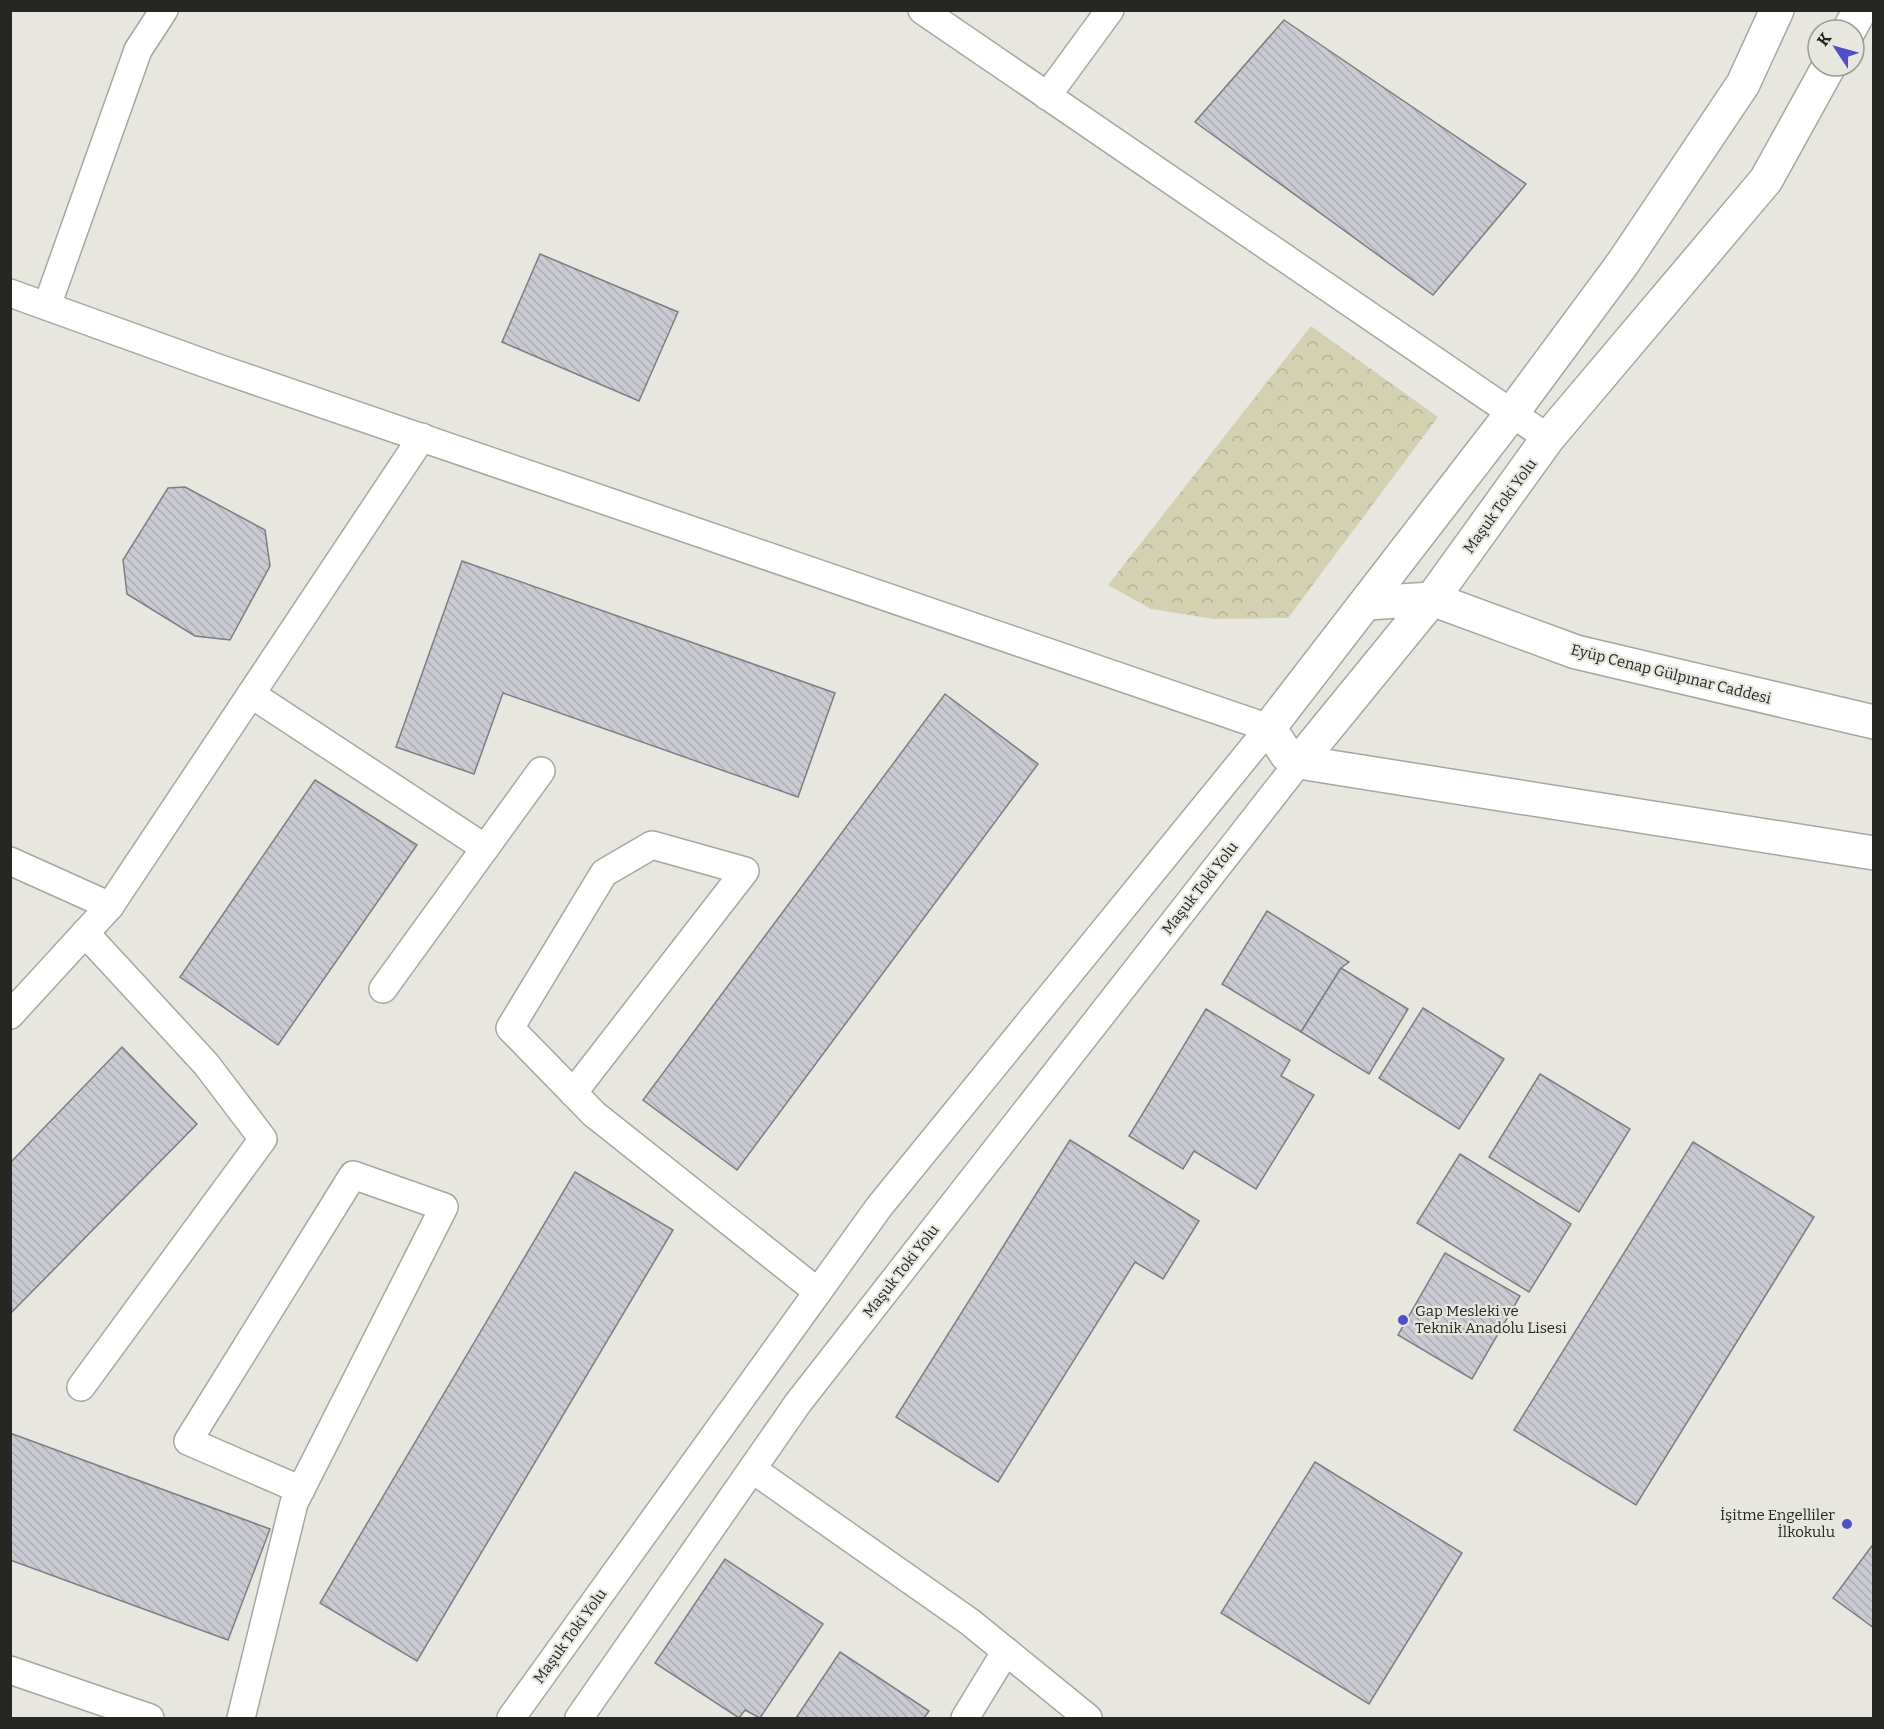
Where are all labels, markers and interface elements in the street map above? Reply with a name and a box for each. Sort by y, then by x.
north arrow [1806,18,1866,78]
text: K [1813,29,1836,50]
street label: Maşuk Toki Yolu [1460,455,1540,557]
street label: Eyüp Cenap Gülpınar Caddesi [1569,640,1773,708]
street label: Maşuk Toki Yolu [1158,838,1242,938]
street label: Maşuk Toki Yolu [859,1221,943,1321]
place label: Gap Mesleki ve Teknik Anadolu Lisesi [1415,1302,1567,1337]
marker: Gap Mesleki ve Teknik Anadolu Lisesi [1396,1313,1410,1327]
place label: İşitme Engelliler İlkokulu [1720,1506,1835,1541]
marker: İşitme Engelliler İlkokulu [1840,1517,1854,1531]
street label: Maşuk Toki Yolu [530,1585,610,1687]

